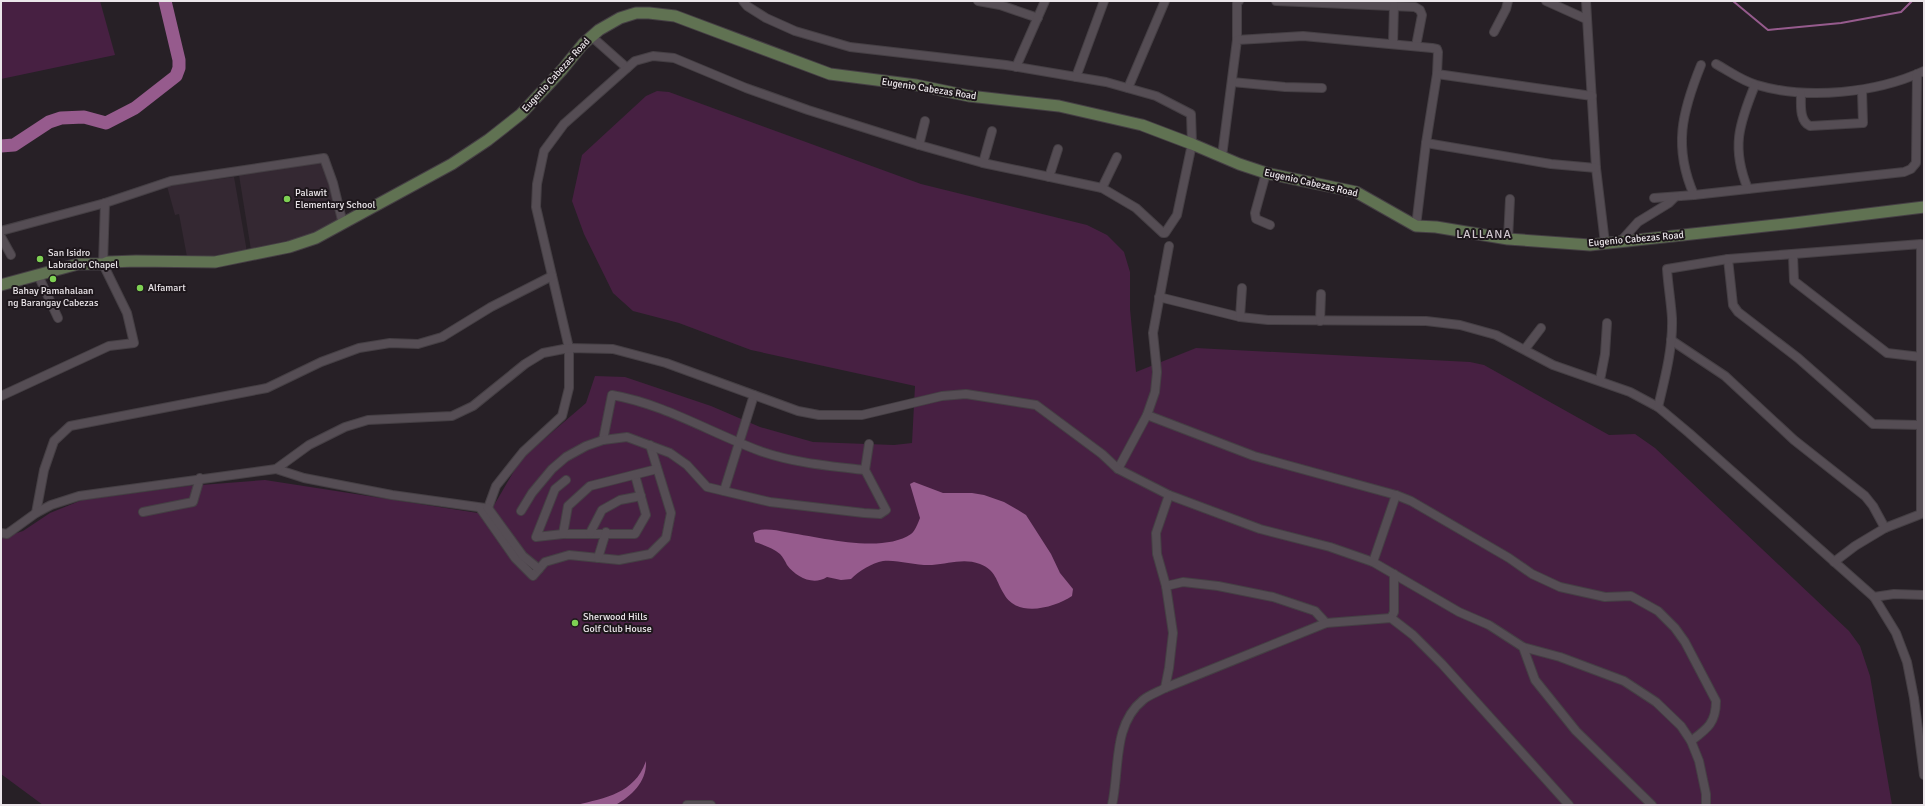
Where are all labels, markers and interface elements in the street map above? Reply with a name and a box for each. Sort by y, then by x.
street label: Eugenio Cabezas Road [520,35,592,115]
street label: Eugenio Cabezas Road [881,76,977,102]
street label: Eugenio Cabezas Road [1263,166,1359,200]
place label: Palawit Elementary School [295,187,375,211]
marker: Palawit Elementary School [282,194,292,204]
district label: LALLANA [1456,227,1512,242]
street label: Eugenio Cabezas Road [1588,229,1684,249]
place label: San Isidro Labrador Chapel [48,247,118,271]
marker: San Isidro Labrador Chapel [35,254,45,264]
marker: Bahay Pamahalaan ng Barangay Cabezas [48,274,58,284]
place label: Alfamart [148,282,186,294]
marker: Alfamart [135,283,145,293]
place label: Bahay Pamahalaan ng Barangay Cabezas [8,285,99,309]
place label: Sherwood Hills Golf Club House [583,611,652,635]
marker: Sherwood Hills Golf Club House [570,618,580,628]

